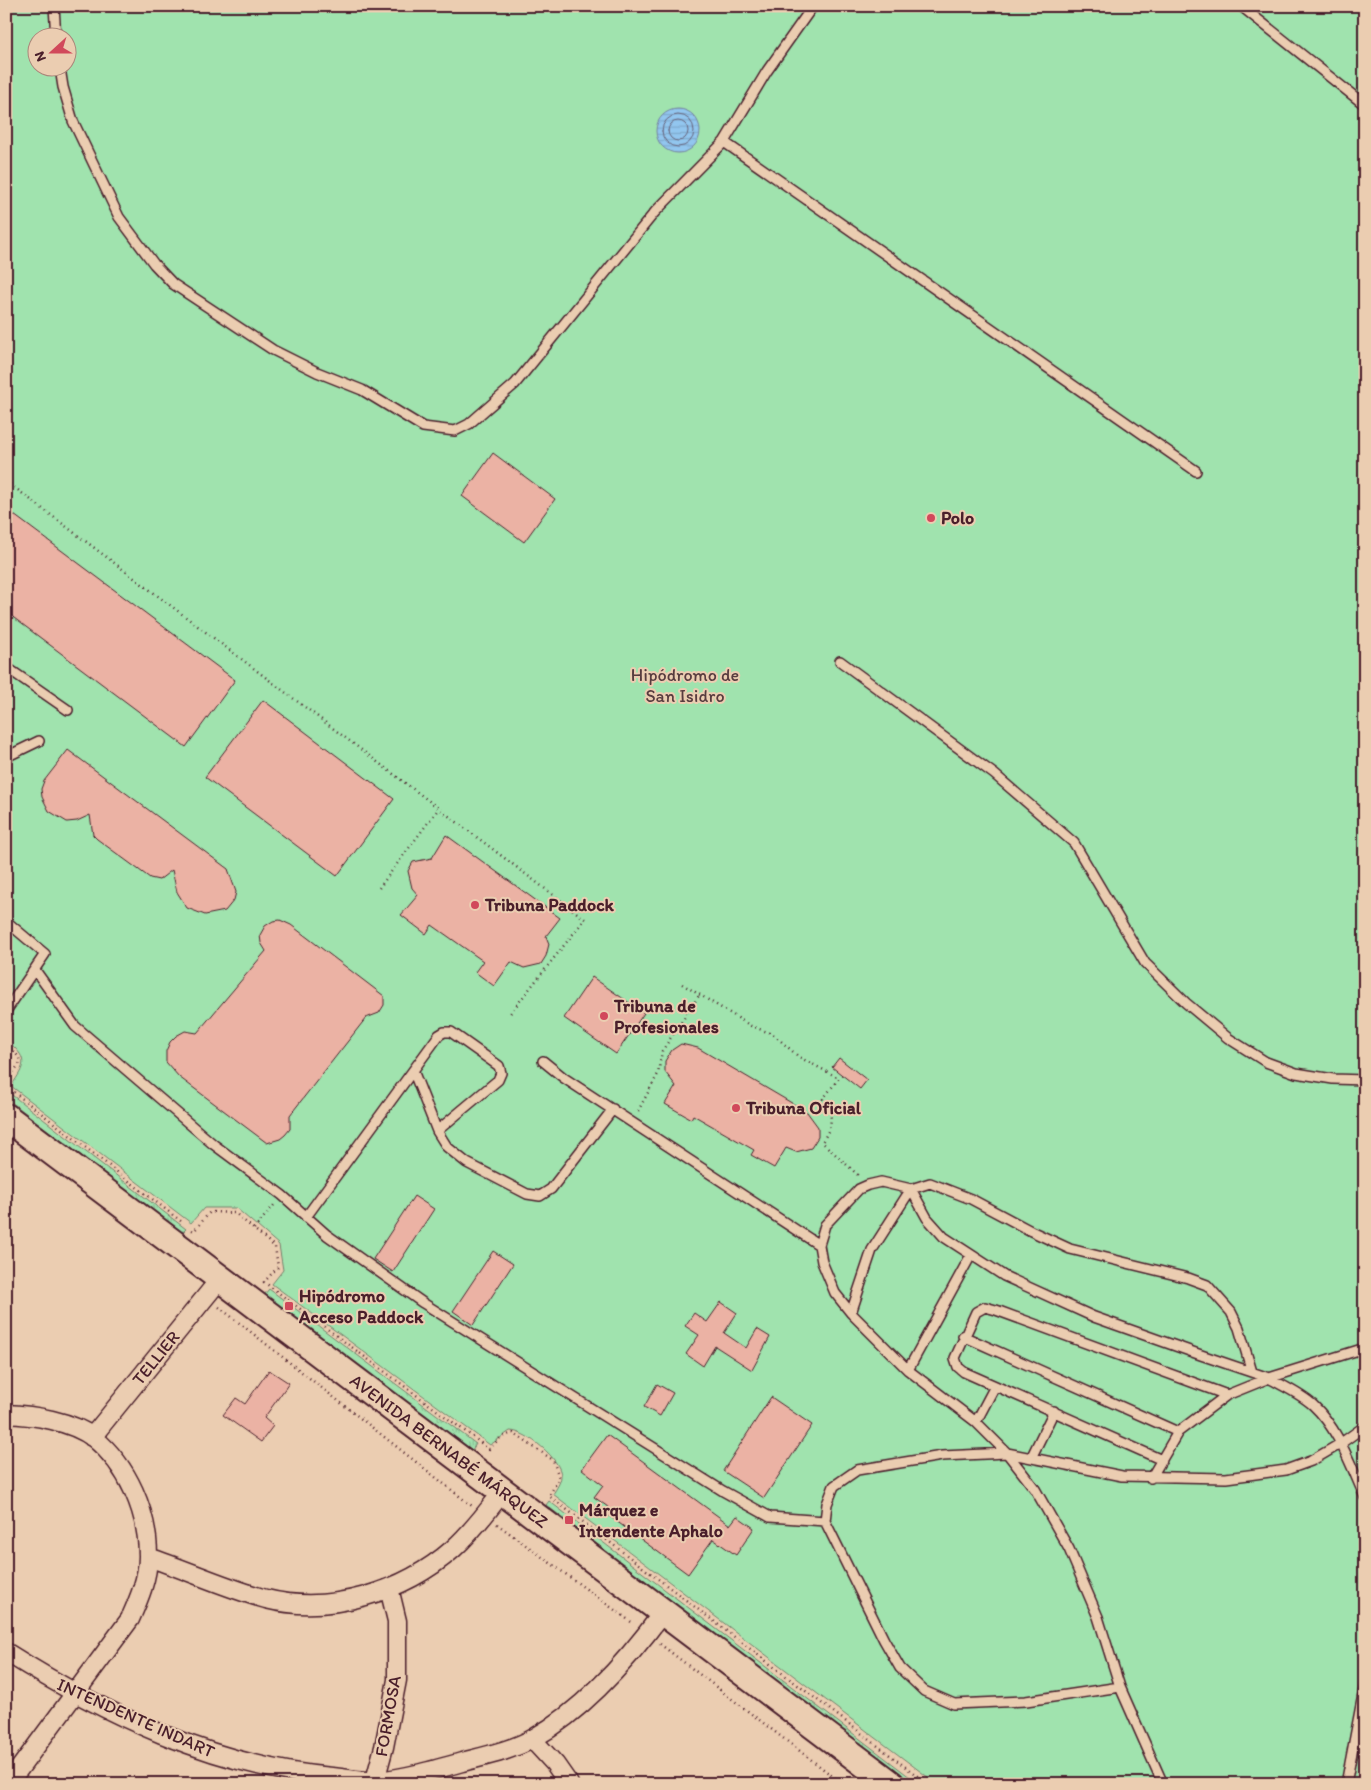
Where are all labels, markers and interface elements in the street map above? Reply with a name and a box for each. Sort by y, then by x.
north arrow [28,28,78,78]
text: N [31,49,50,64]
place label: Polo [941,507,974,529]
marker: Polo [925,512,937,524]
park label: Hipódromo de San Isidro [631,664,739,707]
place label: Tribuna Paddock [484,894,615,916]
marker: Tribuna Paddock [469,899,481,911]
place label: Tribuna de Profesionales [613,995,719,1038]
marker: Tribuna de Profesionales [598,1010,610,1022]
place label: Tribuna Oficial [745,1097,862,1119]
marker: Tribuna Oficial [730,1102,742,1114]
place label: Hipódromo Acceso Paddock [298,1285,424,1328]
marker: Hipódromo Acceso Paddock [283,1300,295,1312]
street label: TELLIER [127,1326,185,1390]
street label: AVENIDA BERNABÉ MÁRQUEZ [346,1369,552,1533]
place label: Márquez e Intendente Aphalo [579,1499,723,1542]
marker: Márquez e Intendente Aphalo [563,1514,575,1526]
street label: INTENDENTE INDART [54,1673,218,1763]
street label: FORMOSA [370,1673,406,1758]

